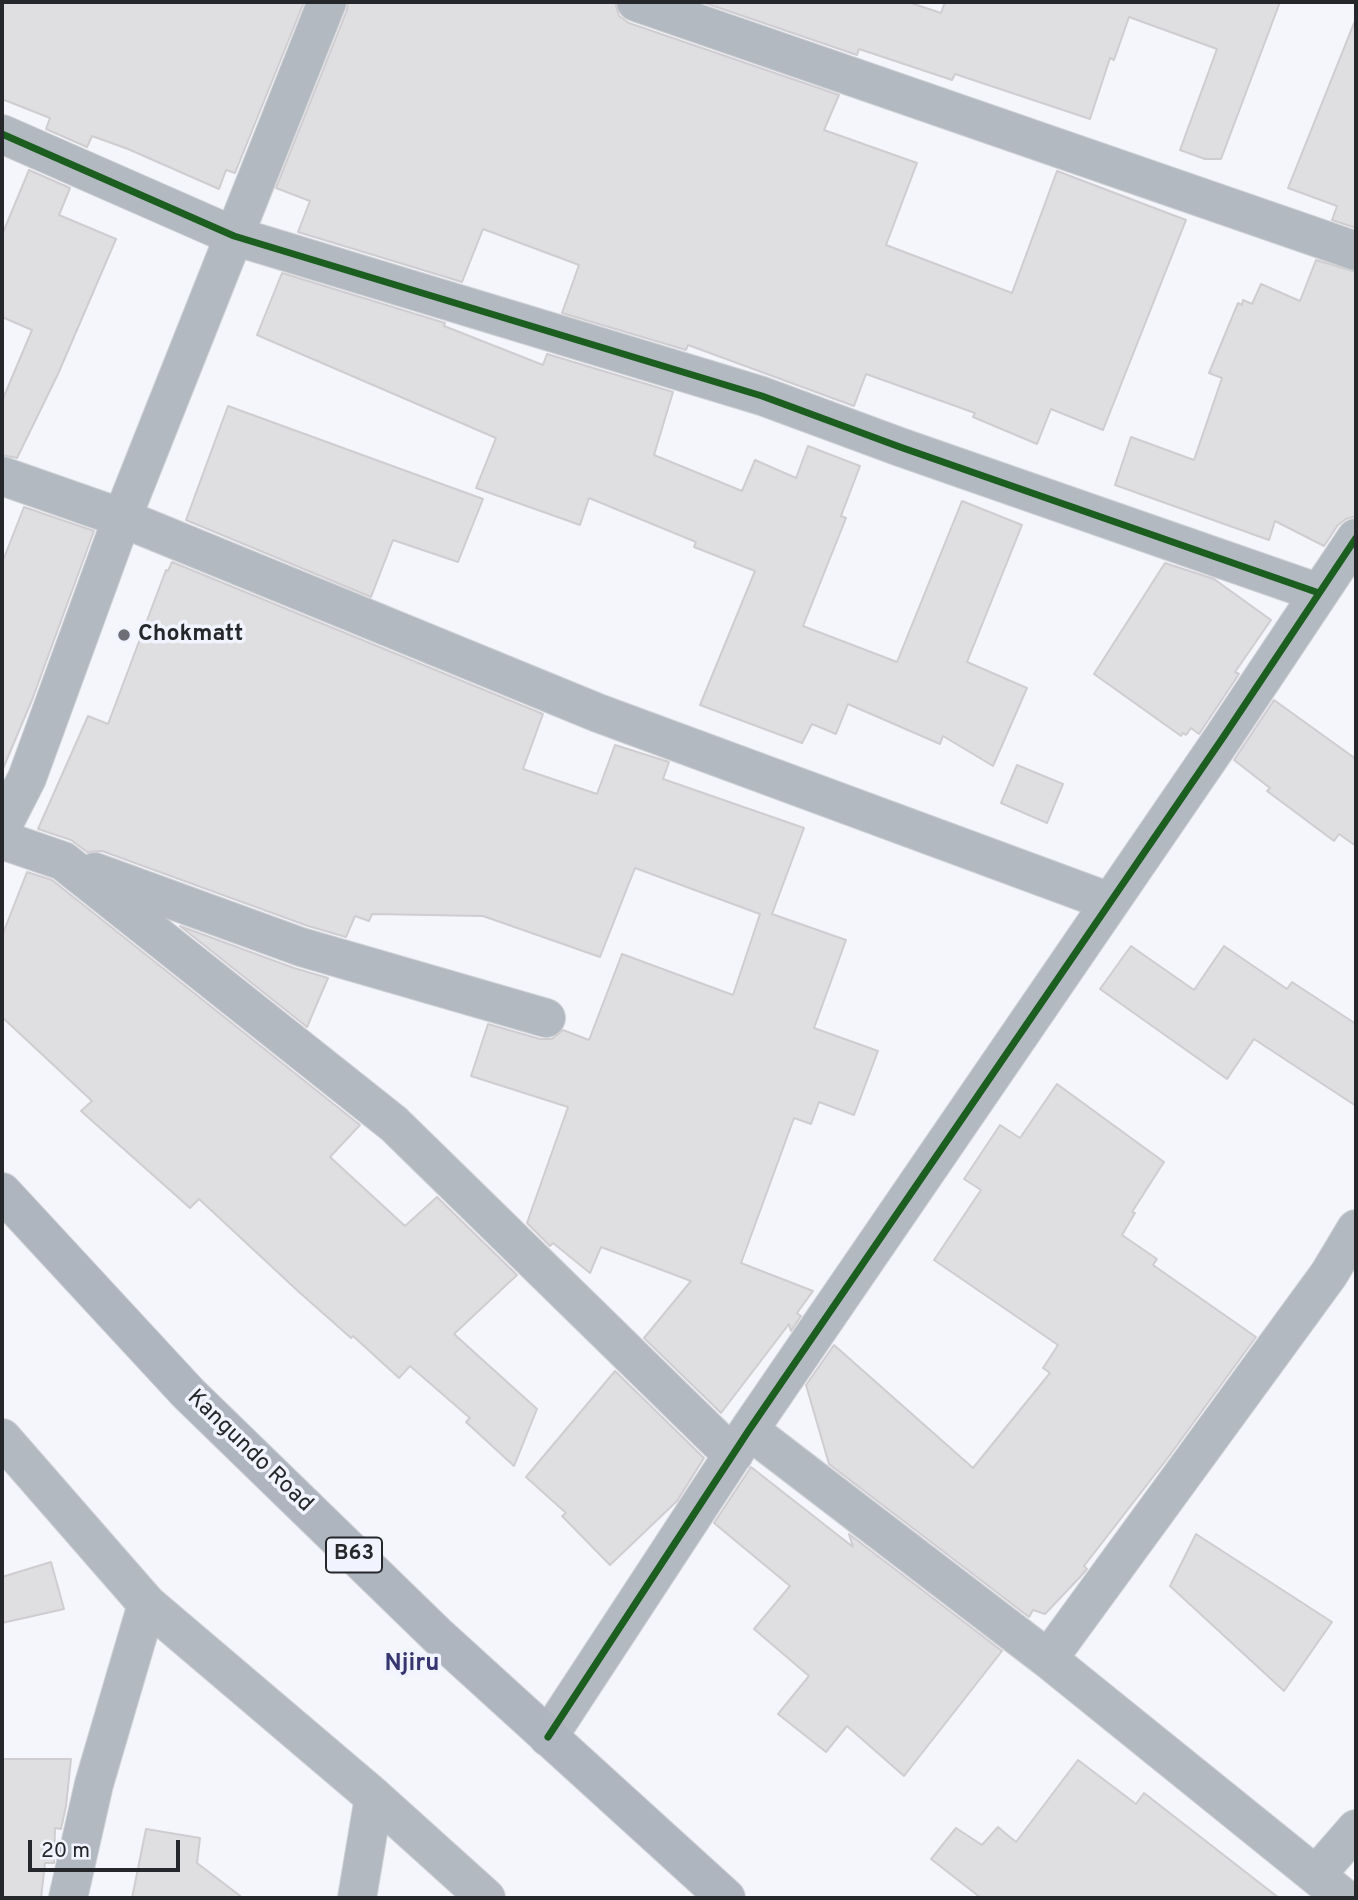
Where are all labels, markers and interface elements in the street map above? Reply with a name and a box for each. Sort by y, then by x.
place label: Chokmatt [138,621,243,649]
marker: Chokmatt [116,627,132,643]
street label: Kangundo Road [180,1385,318,1519]
road number: B63 [326,1538,382,1572]
district label: Njiru [384,1651,440,1679]
scale bar [32,1826,184,1870]
text: 20 m [41,1838,90,1865]

